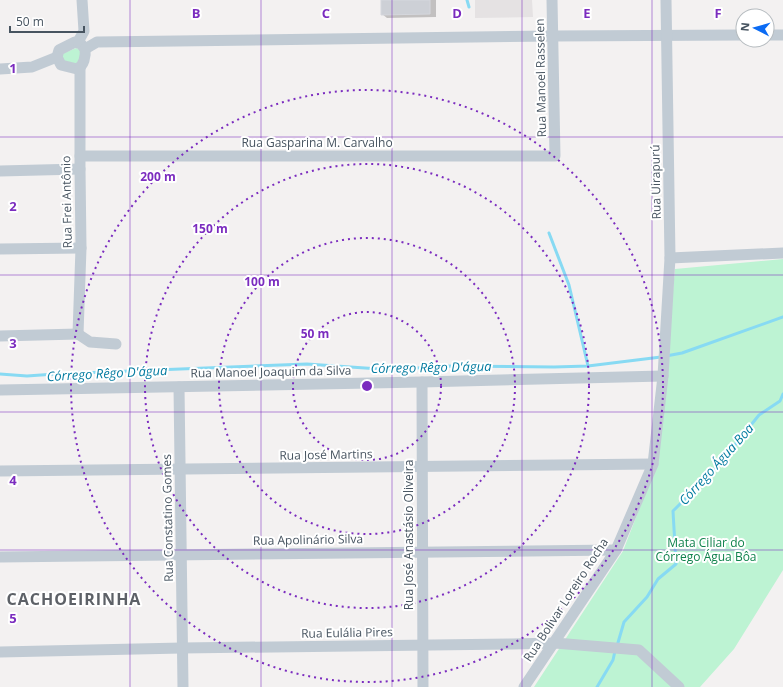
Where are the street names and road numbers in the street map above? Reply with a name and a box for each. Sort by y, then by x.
street label: Rua Manoel Rasselen [531,18,550,138]
street label: Rua Gasparina M. Carvalho [241,134,393,151]
street label: Rua Uirapurú [646,144,665,220]
street label: Rua Frei Antônio [57,156,76,248]
street label: Rua Manoel Joaquim da Silva [190,362,352,381]
street label: Rua José Martins [279,445,373,464]
street label: Rua Constatino Gomes [158,454,177,582]
street label: Rua José Anastásio Oliveira [400,460,417,610]
street label: Rua Apolinário Silva [253,530,363,549]
street label: Rua Bolivar Loreiro Rocha [519,535,612,665]
street label: Rua Eulália Pires [301,623,393,642]

